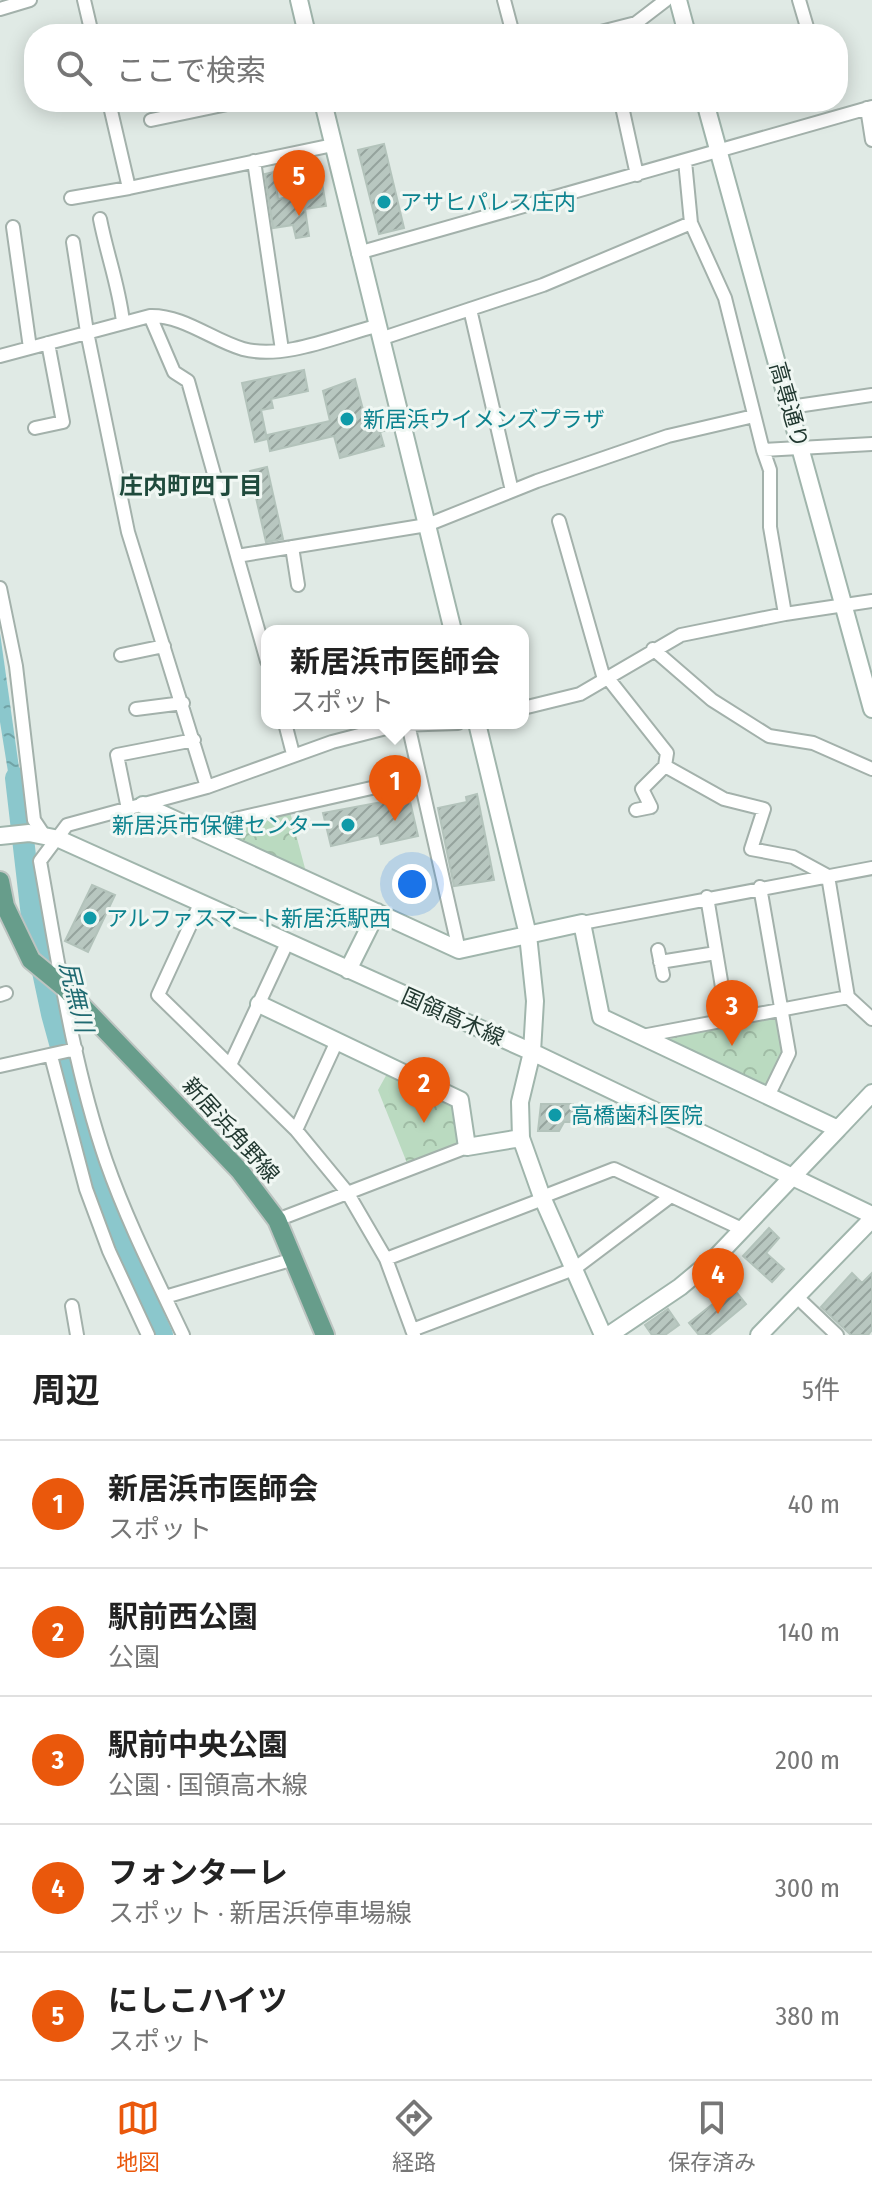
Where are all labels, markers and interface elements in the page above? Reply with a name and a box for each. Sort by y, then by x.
search box [24,24,848,112]
icon: search [52,46,96,90]
text: ここで検索 [116,53,266,89]
pin: 5 [273,150,325,216]
place label: アサヒパレス庄内 [400,189,576,216]
marker: アサヒパレス庄内 [375,193,393,211]
street label: 高専通り [764,359,814,451]
place label: 新居浜ウイメンズプラザ [363,406,605,433]
marker: 新居浜ウイメンズプラザ [338,410,356,428]
district label: 庄内町四丁目 [119,472,263,500]
popup [261,625,529,729]
text: 新居浜市医師会 [290,644,500,680]
text: スポット [290,687,394,718]
pin: 1 [369,755,421,821]
place label: 新居浜市保健センター [112,812,332,839]
marker: 新居浜市保健センター [339,816,357,834]
your location [392,864,432,904]
place label: アルファスマート新居浜駅西 [106,905,391,932]
marker: アルファスマート新居浜駅西 [81,909,99,927]
water label: 尻無川 [54,959,99,1038]
pin: 3 [706,980,758,1046]
street label: 国領高木線 [397,982,509,1052]
pin: 2 [398,1057,450,1123]
street label: 新居浜角野線 [177,1072,285,1188]
place label: 高橋歯科医院 [571,1102,703,1129]
marker: 高橋歯科医院 [546,1106,564,1124]
pin: 4 [692,1248,744,1314]
text: 周辺 [32,1370,100,1411]
text: 5件 [802,1375,840,1406]
text: 新居浜市医師会 [108,1471,318,1507]
text: 1 [53,1489,64,1520]
text: 40 m [788,1489,840,1520]
text: スポット [108,1514,212,1545]
text: 駅前西公園 [108,1599,258,1635]
text: 2 [52,1617,64,1648]
text: 140 m [778,1617,840,1648]
text: 公園 [108,1642,160,1673]
text: 駅前中央公園 [108,1727,288,1763]
text: 3 [52,1745,64,1776]
text: 200 m [775,1745,840,1776]
text: 公園 · 国領高木線 [108,1770,308,1801]
text: フォンターレ [108,1855,288,1891]
text: 4 [51,1873,65,1904]
text: 300 m [775,1873,840,1904]
text: スポット · 新居浜停車場線 [108,1898,412,1929]
text: にしこハイツ [108,1983,287,2019]
text: 5 [52,2001,64,2032]
text: 380 m [776,2001,840,2032]
text: スポット [108,2026,212,2057]
tab: 地図 [116,2096,160,2176]
tab: 経路 [392,2096,436,2176]
tab: 保存済み [668,2096,756,2176]

